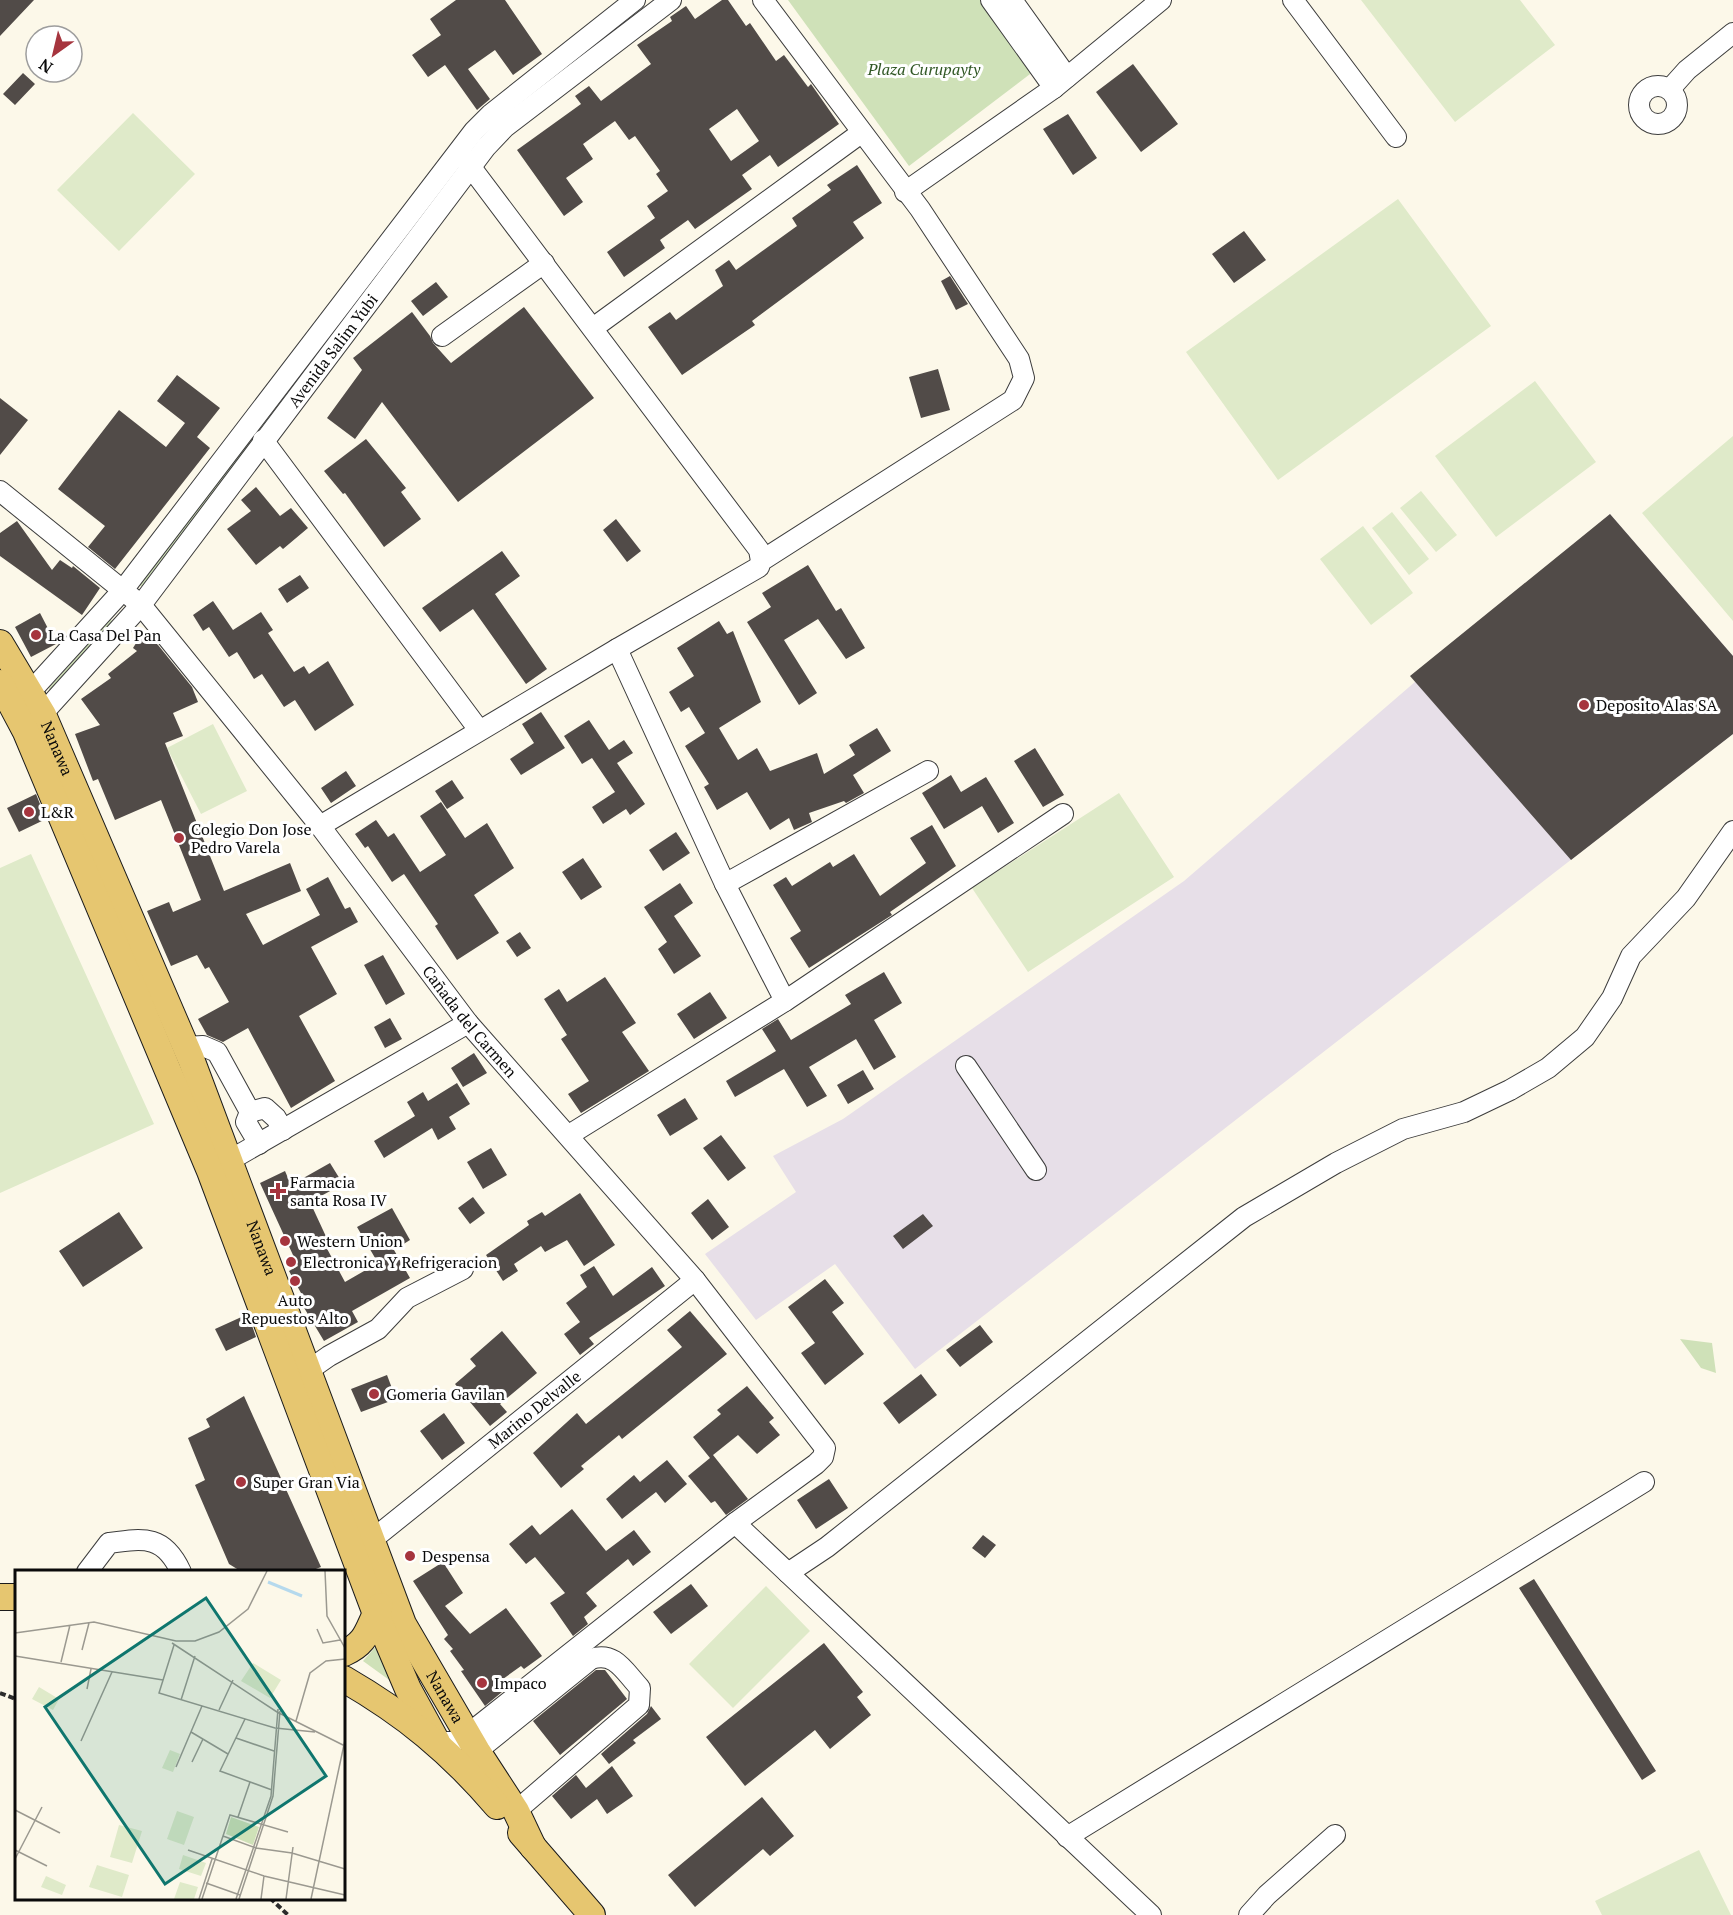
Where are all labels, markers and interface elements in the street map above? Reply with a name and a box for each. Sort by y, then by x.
north arrow [24,24,84,84]
text: N [34,54,57,79]
park label: Plaza Curupayty [867,58,981,80]
street label: Avenida Salim Yubi [283,289,383,412]
place label: La Casa Del Pan [48,624,162,646]
marker: La Casa Del Pan [29,628,43,642]
place label: Deposito Alas SA [1596,694,1718,716]
marker: Deposito Alas SA [1577,698,1591,712]
street label: Nanawa [36,718,79,779]
place label: L&R [41,801,75,823]
marker: L&R [22,805,36,819]
place label: Colegio Don Jose Pedro Varela [191,818,311,858]
marker: Colegio Don Jose Pedro Varela [172,831,186,845]
street label: Cañada del Carmen [418,961,522,1082]
place label: Farmacia santa Rosa IV [290,1171,387,1211]
marker: Farmacia santa Rosa IV [271,1184,285,1198]
street label: Nanawa [241,1217,282,1278]
place label: Western Union [297,1230,403,1252]
marker: Western Union [278,1234,292,1248]
place label: Electronica Y Refrigeracion [303,1251,498,1273]
marker: Electronica Y Refrigeracion [284,1255,298,1269]
marker: Auto Repuestos Alto [288,1274,302,1288]
place label: Auto Repuestos Alto [242,1289,349,1329]
street label: Marino Delvalle [483,1365,585,1453]
place label: Gomeria Gavilan [386,1383,506,1405]
marker: Gomeria Gavilan [367,1387,381,1401]
place label: Super Gran Via [253,1471,360,1493]
marker: Super Gran Via [234,1475,248,1489]
place label: Despensa [422,1545,490,1567]
marker: Despensa [403,1549,417,1563]
inset map [15,1570,345,1900]
street label: Nanawa [421,1667,469,1727]
place label: Impaco [494,1672,547,1694]
marker: Impaco [475,1676,489,1690]

